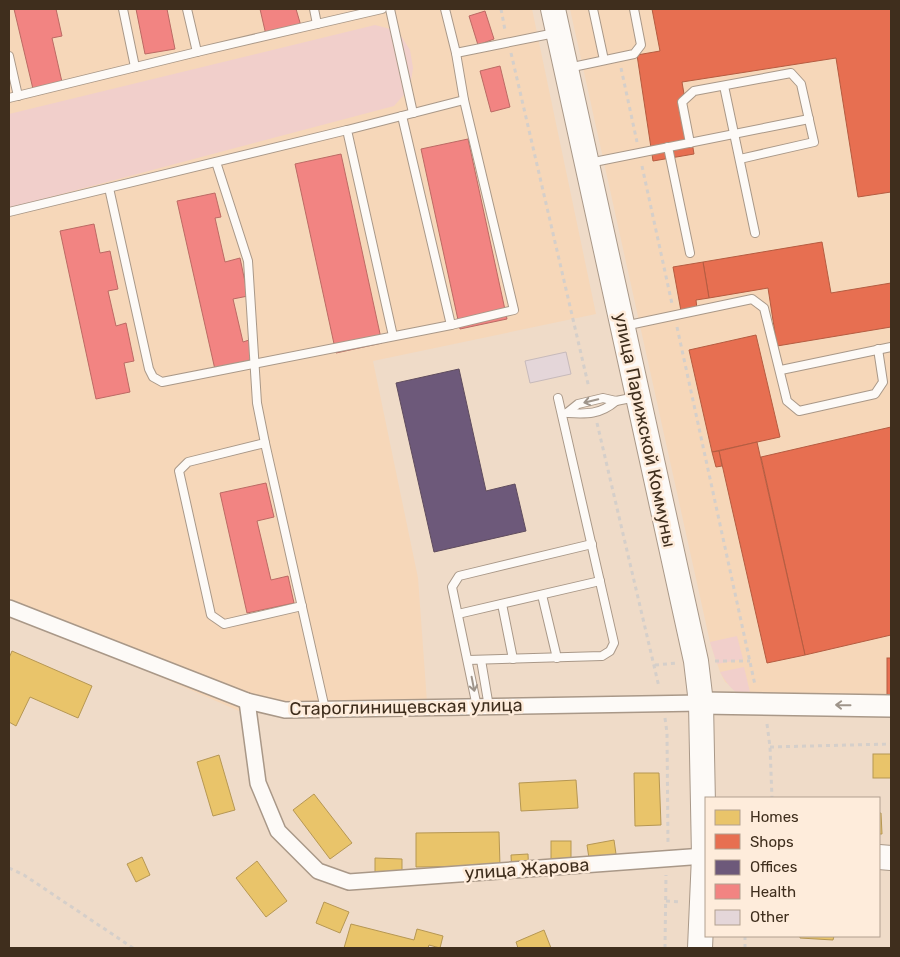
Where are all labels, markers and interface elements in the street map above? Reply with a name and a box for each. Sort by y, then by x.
street label: улица Парижской Коммуны [609,311,681,549]
one-way arrow [583,397,599,406]
one-way arrow [469,675,478,691]
street label: Староглинищевская улица [289,694,523,720]
one-way arrow [835,701,851,710]
legend [705,797,880,937]
text: Homes [750,808,799,826]
text: Shops [750,833,794,851]
street label: улица Жарова [464,854,590,884]
text: Offices [750,858,798,876]
text: Health [750,883,796,901]
text: Other [750,908,790,926]

